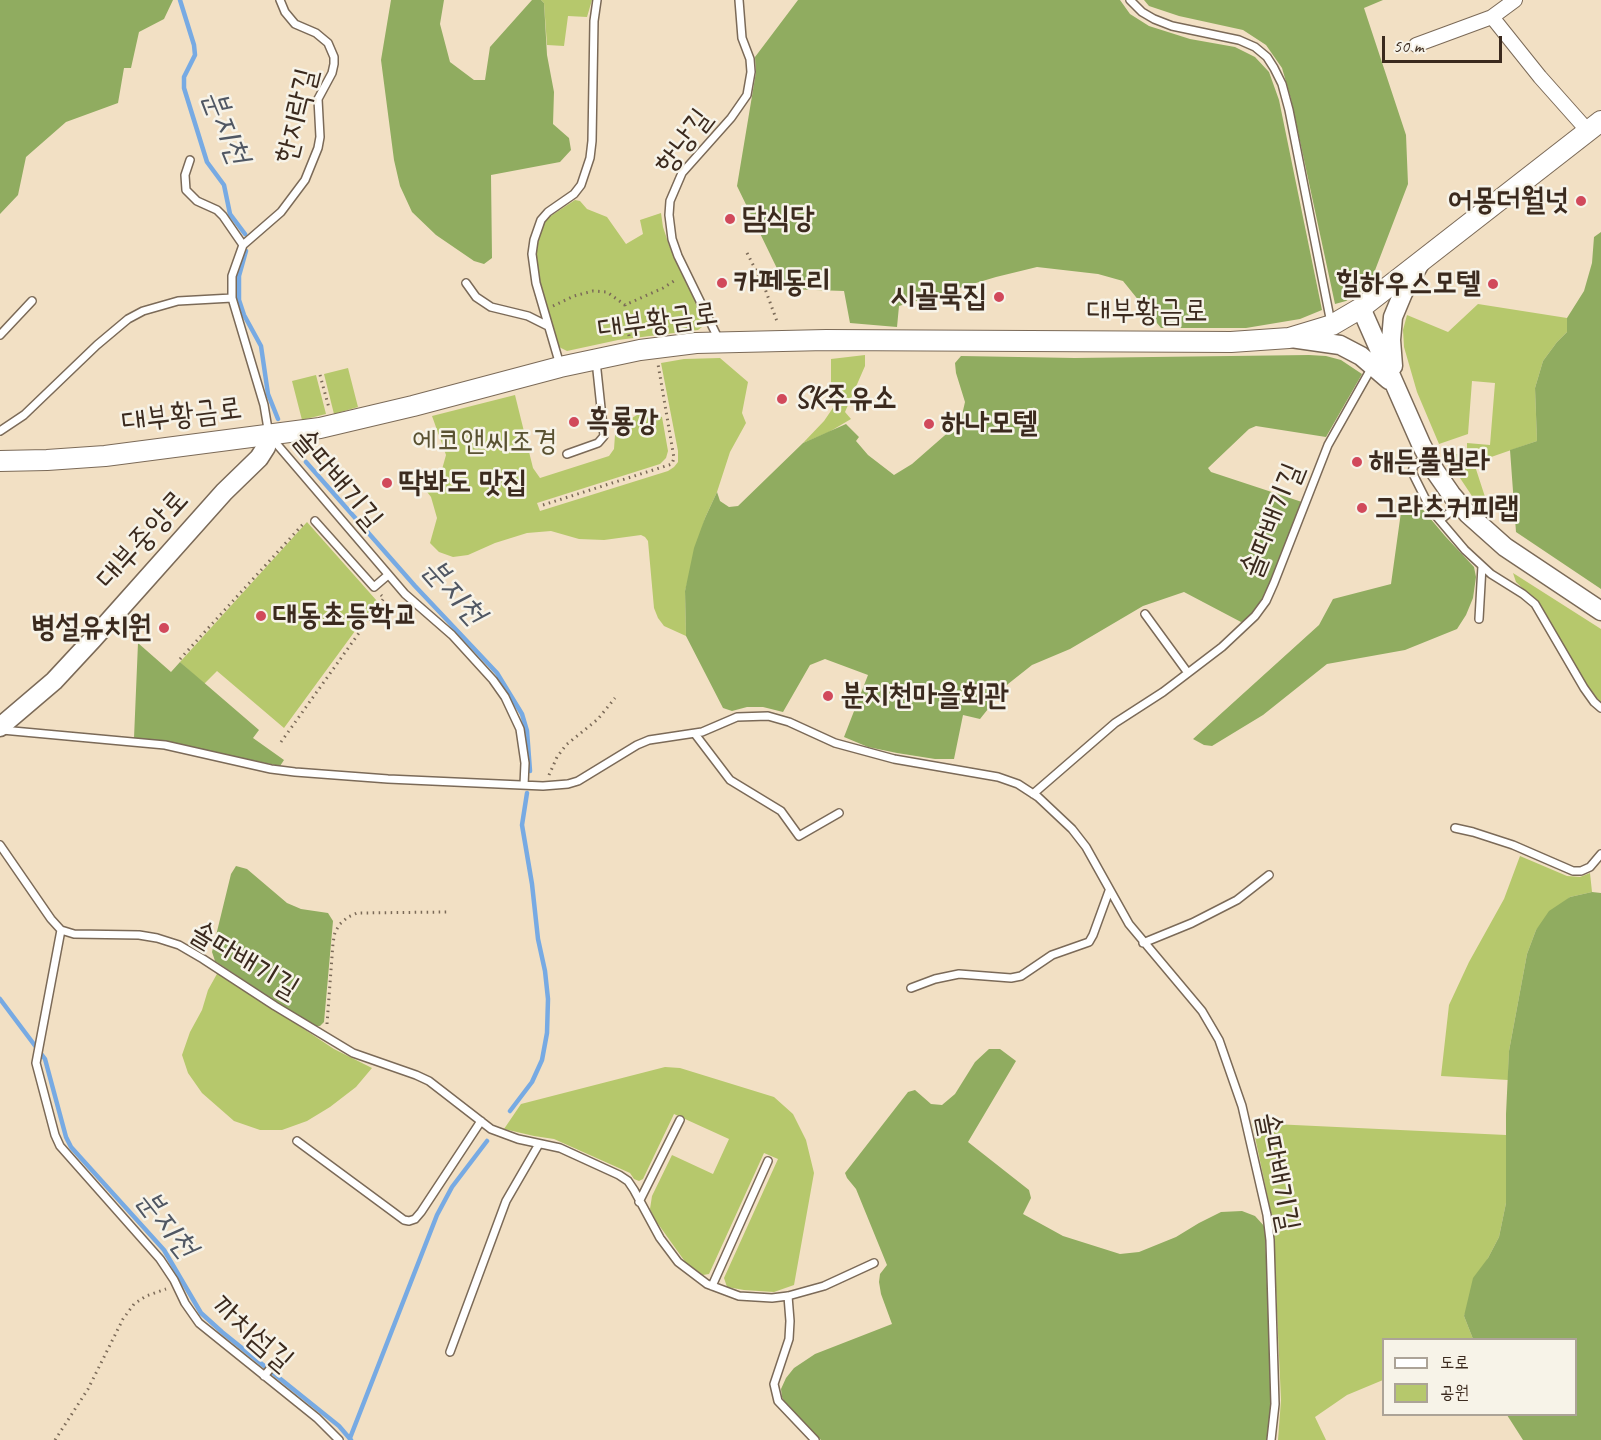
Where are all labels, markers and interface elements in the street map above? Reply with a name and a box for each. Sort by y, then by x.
scale bar [1385,24,1505,62]
text: 50 m [1393,35,1424,57]
street label: 한지락길 [268,65,326,167]
water label: 분지천 [193,84,257,170]
street label: 항낭길 [648,102,720,182]
place label: 어몽더월넛 [1448,183,1569,219]
marker: 어몽더월넛 [1574,194,1588,208]
place label: 담식당 [742,201,814,237]
marker: 담식당 [723,212,737,226]
place label: 카페동리 [734,265,831,301]
place label: 힐하우스모텔 [1336,266,1481,302]
marker: 카페동리 [715,276,729,290]
marker: 힐하우스모텔 [1486,277,1500,291]
place label: 시골묵집 [890,279,987,315]
marker: 시골묵집 [992,290,1006,304]
street label: 대부황금로 [1087,294,1207,330]
street label: 대부황금로 [596,296,720,348]
place label: SK주유소 [794,381,897,417]
street label: 대부황금로 [120,391,244,441]
marker: SK주유소 [775,392,789,406]
place label: 흑룡강 [586,404,658,440]
place label: 하나모텔 [941,406,1038,442]
marker: 흑룡강 [567,415,581,429]
marker: 하나모텔 [922,417,936,431]
street label: 솔따배기길 [284,422,390,538]
park label: 에코앤씨조경 [413,424,557,460]
place label: 해든풀빌라 [1369,444,1490,480]
marker: 해든풀빌라 [1350,455,1364,469]
street label: 솔따배기길 [1234,458,1312,584]
place label: 딱봐도 맛집 [399,465,527,501]
marker: 딱봐도 맛집 [380,476,394,490]
street label: 대부중앙로 [89,483,197,597]
place label: 그라츠커피랩 [1374,490,1519,526]
marker: 그라츠커피랩 [1355,501,1369,515]
water label: 분지천 [413,550,493,634]
place label: 대동초등학교 [273,598,418,634]
marker: 대동초등학교 [254,609,268,623]
place label: 병설유치원 [31,610,152,646]
marker: 병설유치원 [157,621,171,635]
place label: 분지천마을회관 [840,678,1009,714]
marker: 분지천마을회관 [821,689,835,703]
street label: 솔따배기길 [183,914,305,1008]
street label: 솔따배기길 [1248,1109,1306,1235]
water label: 분지천 [127,1182,205,1266]
street label: 까치섬길 [204,1289,300,1379]
legend [1382,1338,1577,1416]
text: 도로 [1440,1351,1469,1373]
text: 공원 [1440,1381,1469,1403]

